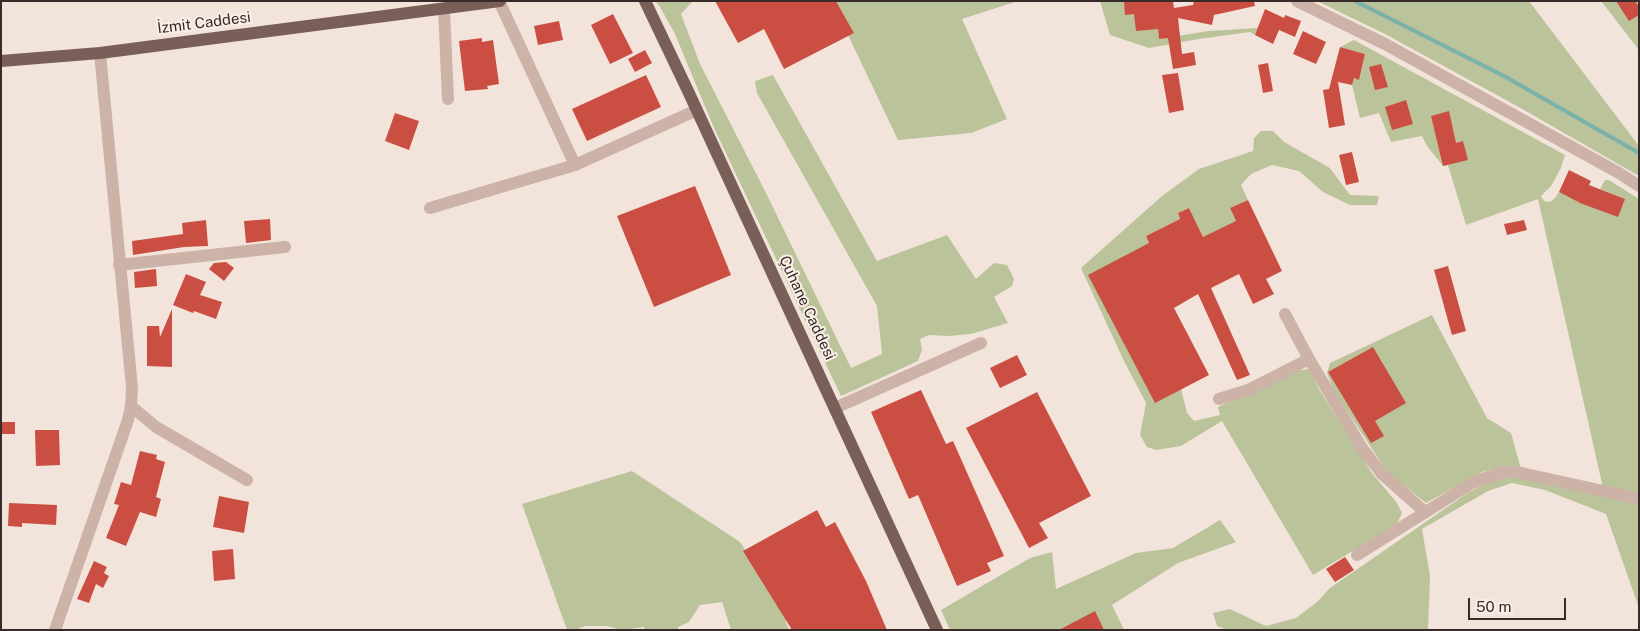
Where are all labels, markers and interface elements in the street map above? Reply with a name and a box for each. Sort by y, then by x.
street label: İzmit Caddesi [156,8,252,38]
street label: Çuhane Caddesi [775,253,839,363]
scale bar [1470,588,1568,620]
text: 50 m [1476,598,1511,615]

